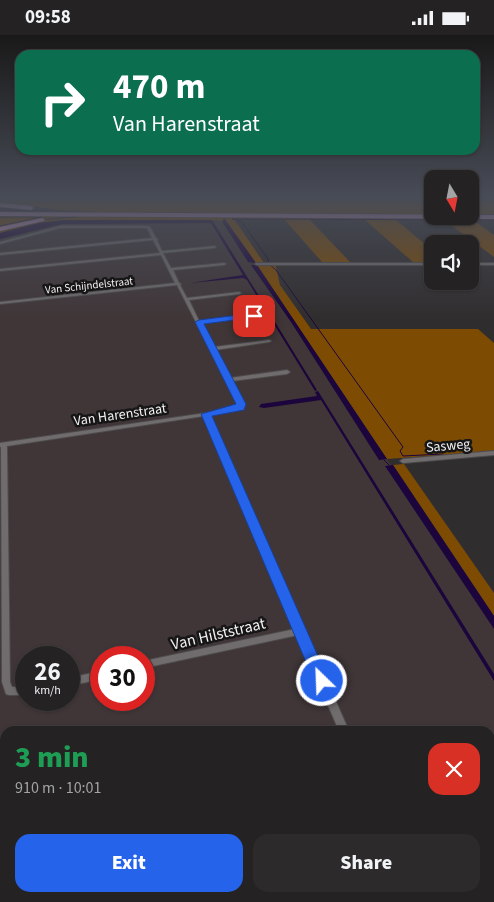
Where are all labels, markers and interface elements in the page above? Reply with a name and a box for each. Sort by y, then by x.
text: 09:58 [25,4,71,31]
text: 470 m [113,62,205,112]
icon: right [30,70,95,135]
text: Van Harenstraat [113,108,260,140]
north arrow [424,170,479,225]
map controls [424,170,479,290]
button: sound [424,235,479,290]
street label: Van Schijndelstraat [44,273,134,298]
pin [233,295,275,337]
icon: arrive [240,302,268,330]
street label: Van Harenstraat [72,399,168,431]
street label: Sasweg [425,434,471,458]
street label: Van Hilststraat [169,612,268,656]
speed limit sign: 30 [90,646,155,711]
text: 26 [34,654,61,690]
position arrow [295,654,347,706]
text: km/h [34,682,61,699]
text: 3 min [15,736,89,779]
button: close [428,743,480,795]
text: 910 m · 10:01 [15,777,102,799]
button: Exit [15,834,243,892]
button: Share [253,834,480,892]

